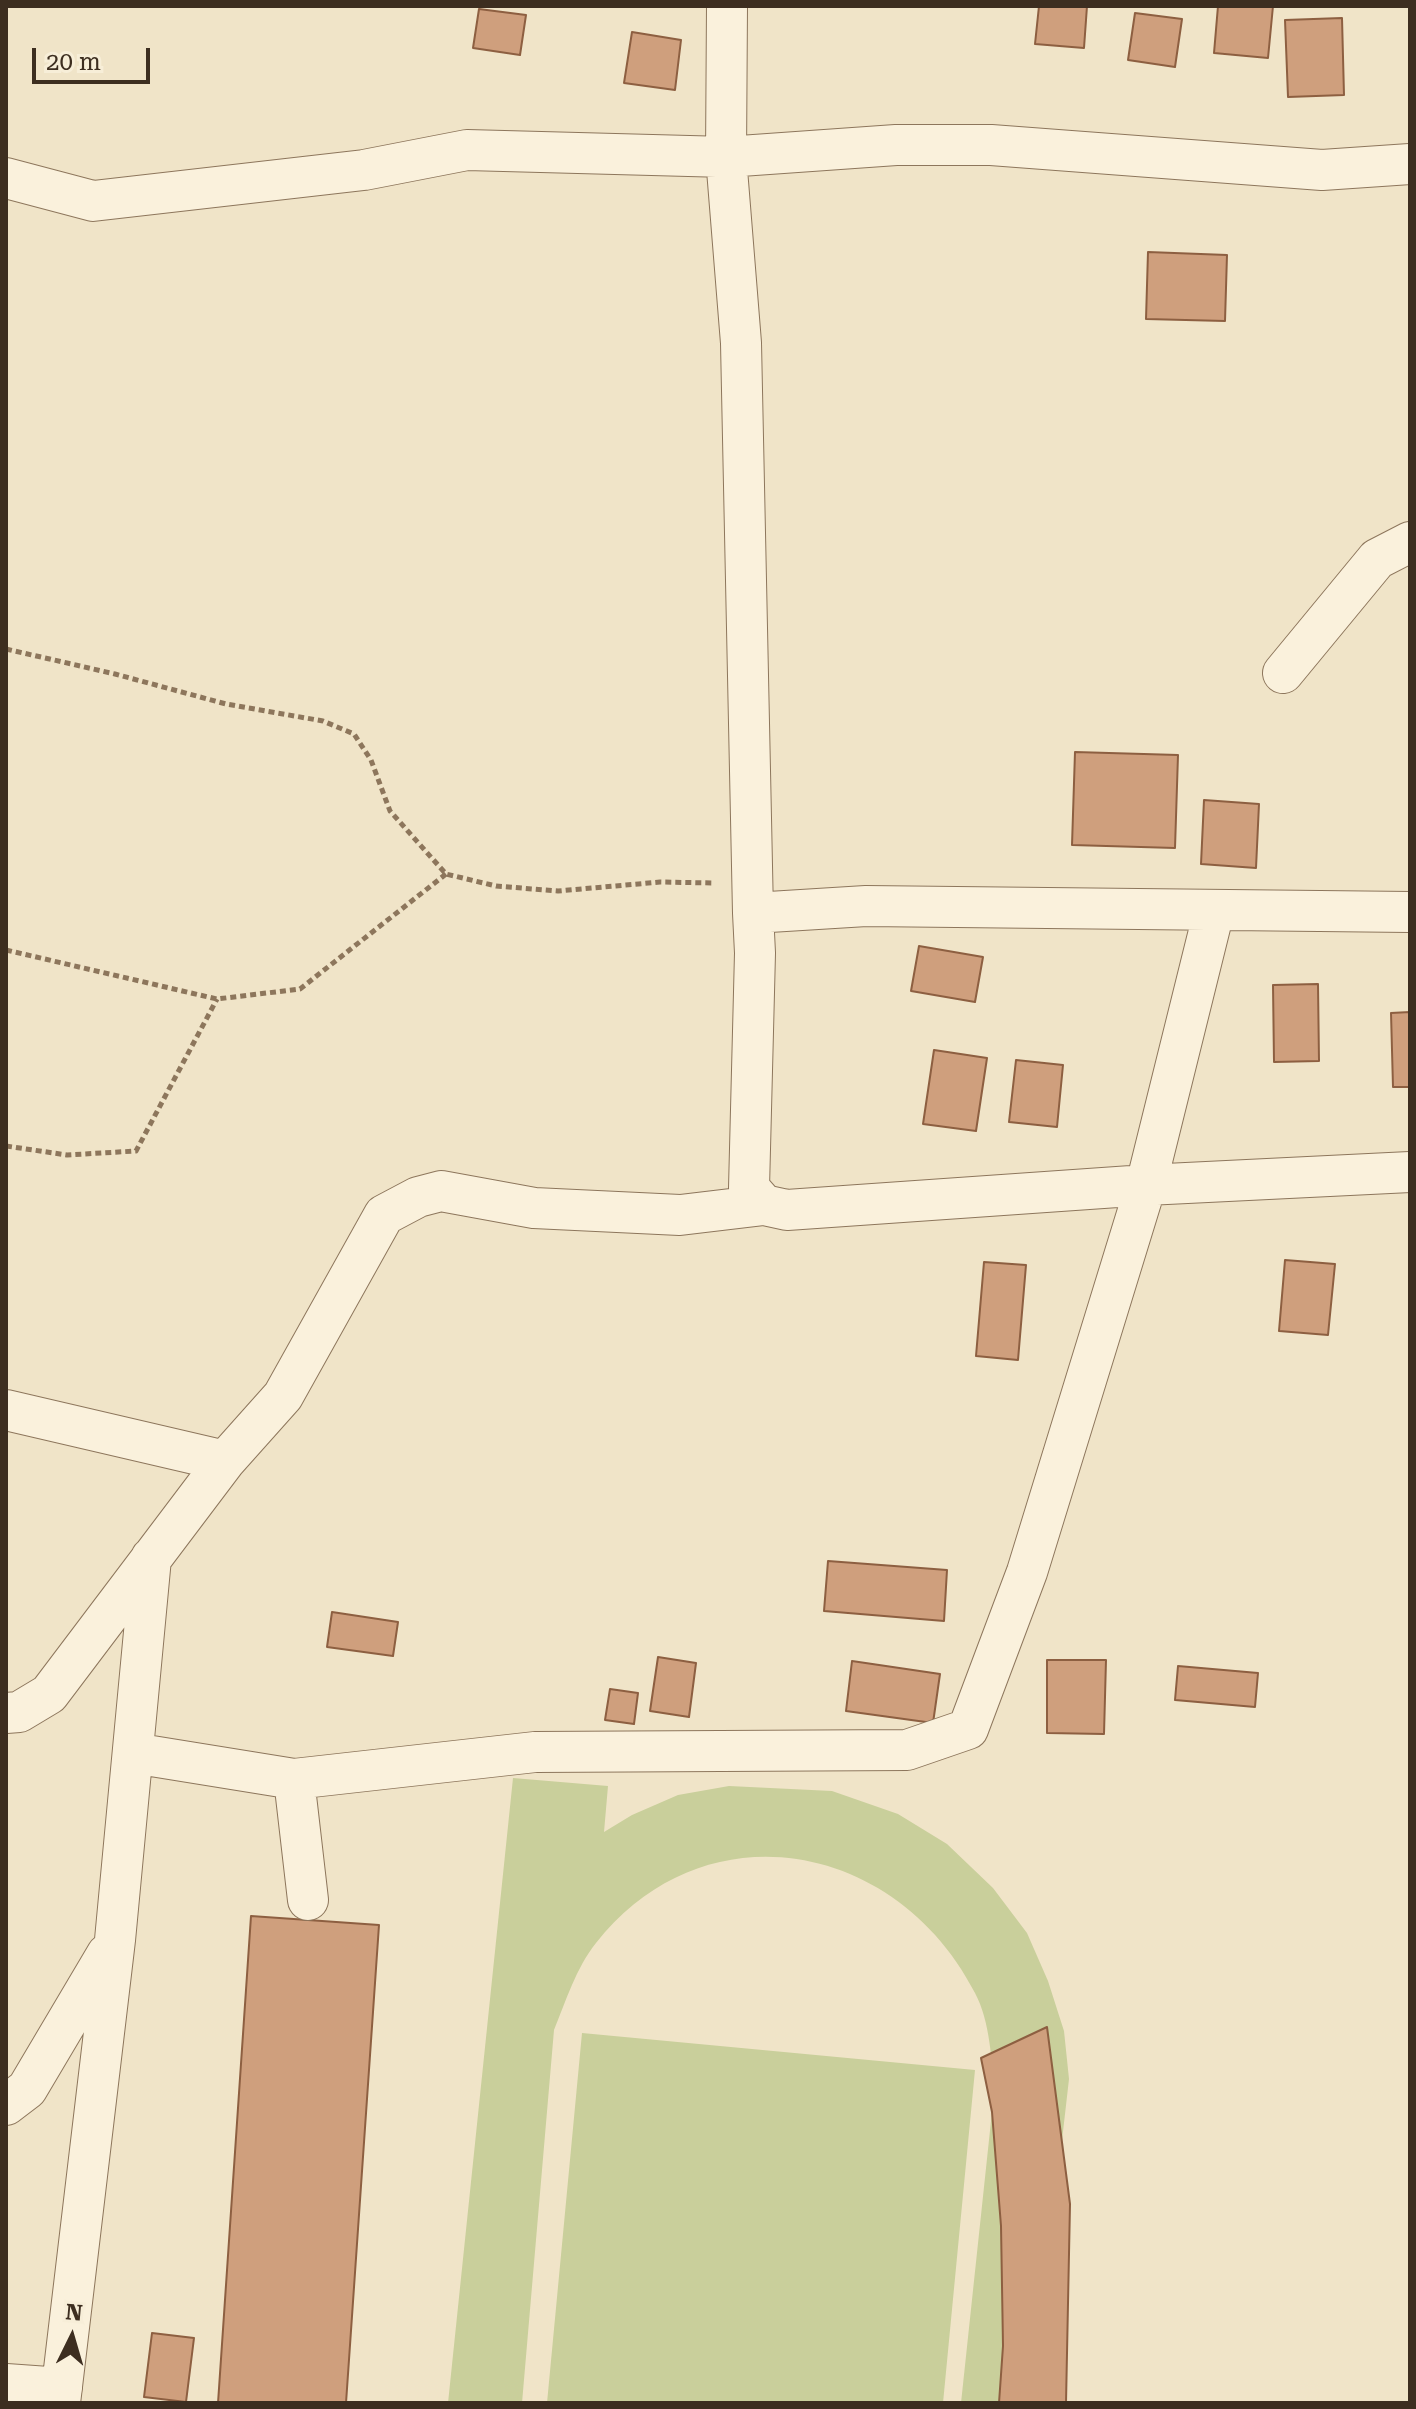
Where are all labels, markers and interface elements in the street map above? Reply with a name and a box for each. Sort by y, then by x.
scale bar [36,32,154,82]
text: 20 m [46,48,101,76]
north arrow [32,2297,112,2377]
text: N [65,2299,84,2326]

